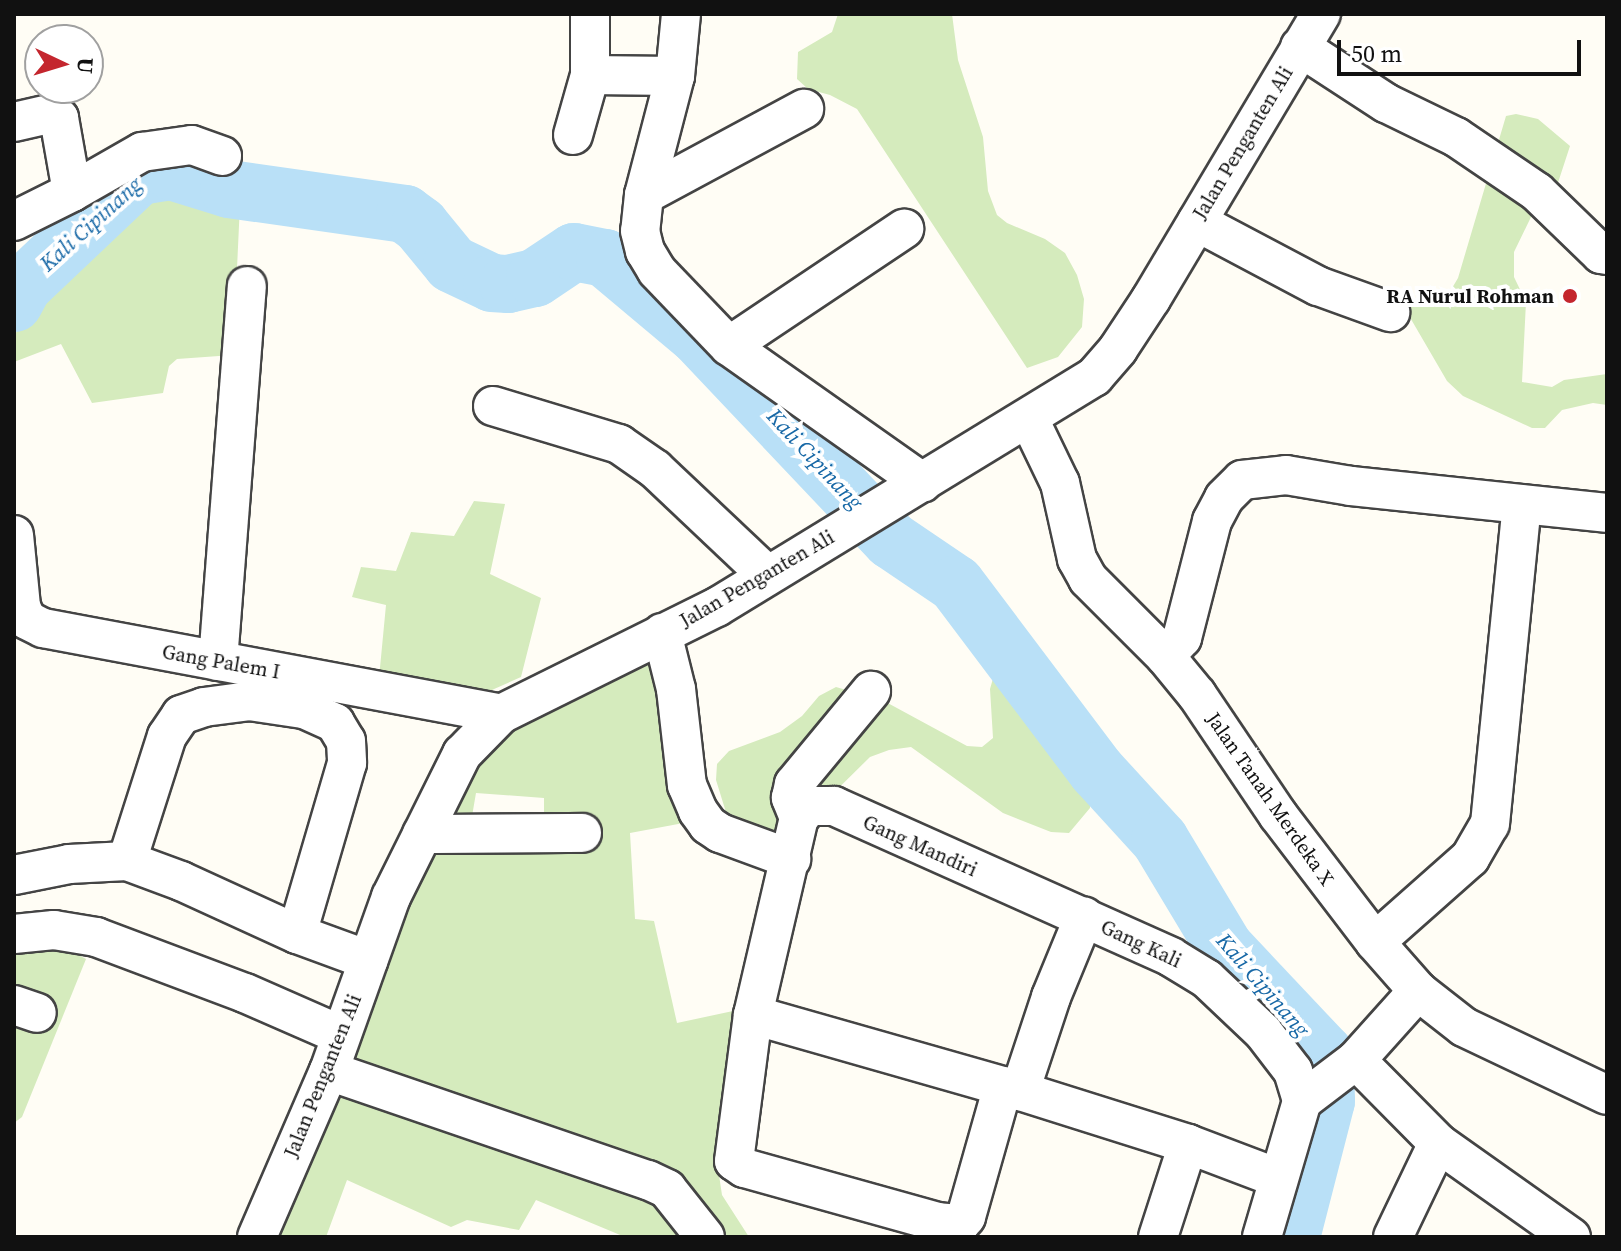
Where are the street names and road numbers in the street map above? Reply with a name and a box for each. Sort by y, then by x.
street label: Jalan Penganten Ali [1188,62,1298,224]
street label: Jalan Penganten Ali [676,525,838,633]
street label: Gang Palem I [160,640,282,684]
street label: Jalan Tanah Merdeka X [1201,708,1339,890]
street label: Gang Mandiri [859,810,981,882]
street label: Gang Kali [1097,915,1185,973]
street label: Jalan Penganten Ali [279,991,367,1161]

